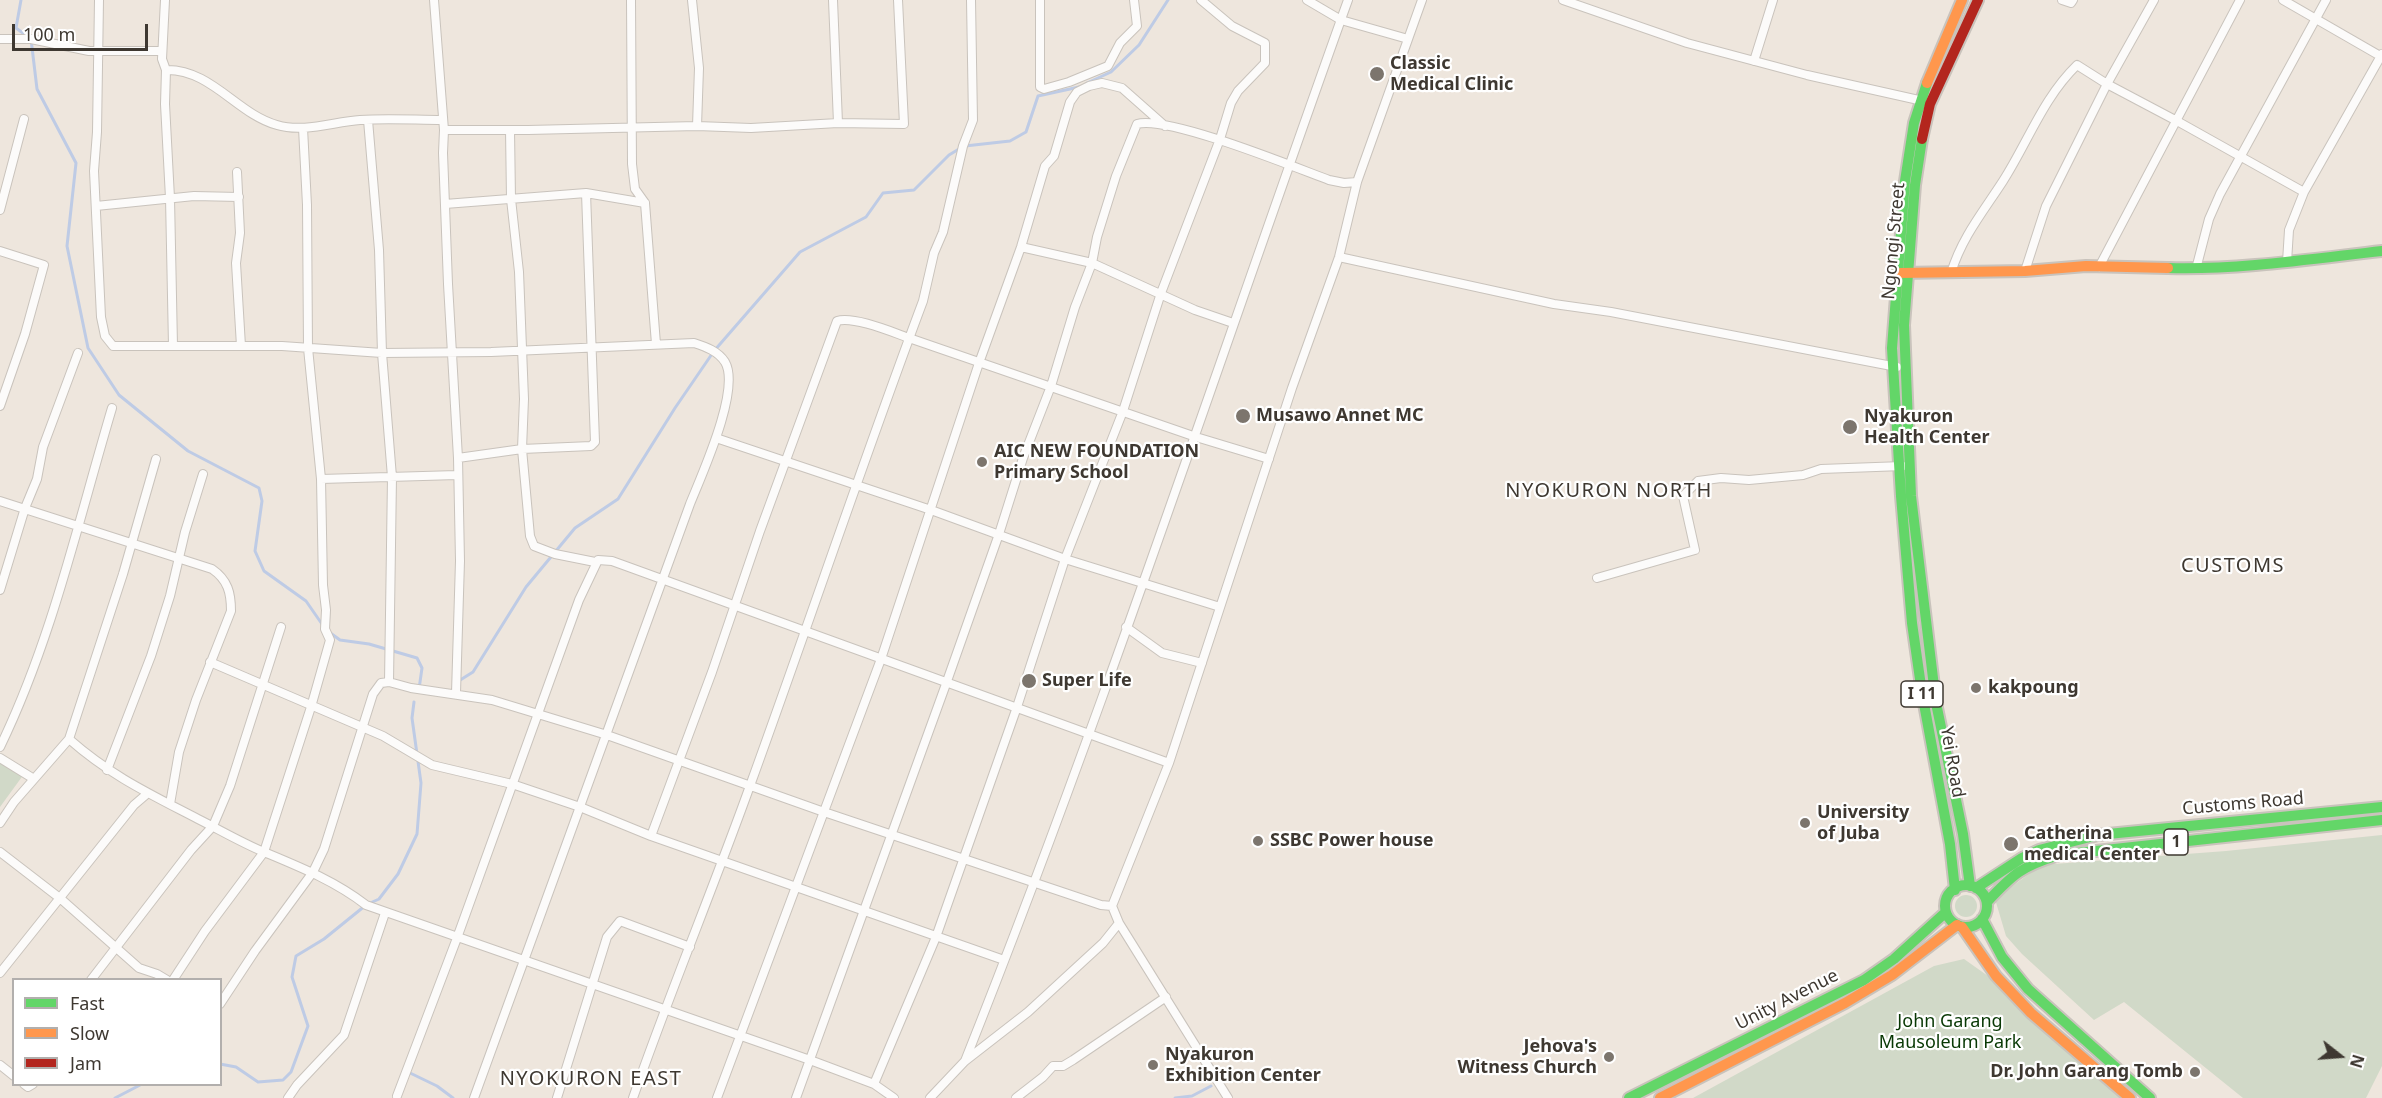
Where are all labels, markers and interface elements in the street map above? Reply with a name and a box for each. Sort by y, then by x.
scale bar [15,12,152,50]
text: 100 m [23,22,75,46]
place label: Classic Medical Clinic [1390,53,1513,96]
marker: Classic Medical Clinic [1368,65,1386,83]
street label: Ngongi Street [1878,182,1910,300]
place label: Musawo Annet MC [1256,405,1423,427]
place label: Nyakuron Health Center [1864,406,1989,448]
marker: Musawo Annet MC [1234,407,1252,425]
marker: Nyakuron Health Center [1841,418,1859,436]
place label: AIC NEW FOUNDATION Primary School [994,441,1199,484]
marker: AIC NEW FOUNDATION Primary School [975,455,989,469]
district label: NYOKURON NORTH [1505,479,1713,503]
district label: CUSTOMS [2181,554,2285,578]
place label: Super Life [1042,670,1132,692]
marker: Super Life [1020,672,1038,690]
place label: kakpoung [1988,677,2079,699]
road number: I 11 [1901,681,1943,707]
marker: kakpoung [1969,681,1983,695]
street label: Yei Road [1935,725,1969,799]
street label: Customs Road [2181,788,2305,820]
place label: University of Juba [1817,802,1909,844]
marker: University of Juba [1798,816,1812,830]
place label: Catherina medical Center [2024,823,2160,866]
road number: 1 [2164,829,2188,855]
place label: SSBC Power house [1270,830,1433,852]
marker: SSBC Power house [1251,834,1265,848]
marker: Catherina medical Center [2002,835,2020,853]
street label: Unity Avenue [1732,965,1842,1035]
legend [12,978,222,1086]
text: Fast [70,991,105,1015]
park label: John Garang Mausoleum Park [1879,1011,2021,1054]
text: Slow [70,1021,109,1045]
north arrow [2310,1026,2370,1086]
place label: Jehova's Witness Church [1458,1036,1597,1078]
place label: Nyakuron Exhibition Center [1165,1044,1321,1086]
marker: Jehova's Witness Church [1602,1050,1616,1064]
text: Jam [70,1051,102,1075]
text: N [2345,1052,2370,1071]
marker: Nyakuron Exhibition Center [1146,1058,1160,1072]
place label: Dr. John Garang Tomb [1990,1061,2183,1083]
marker: Dr. John Garang Tomb [2188,1065,2202,1079]
district label: NYOKURON EAST [500,1067,682,1091]

